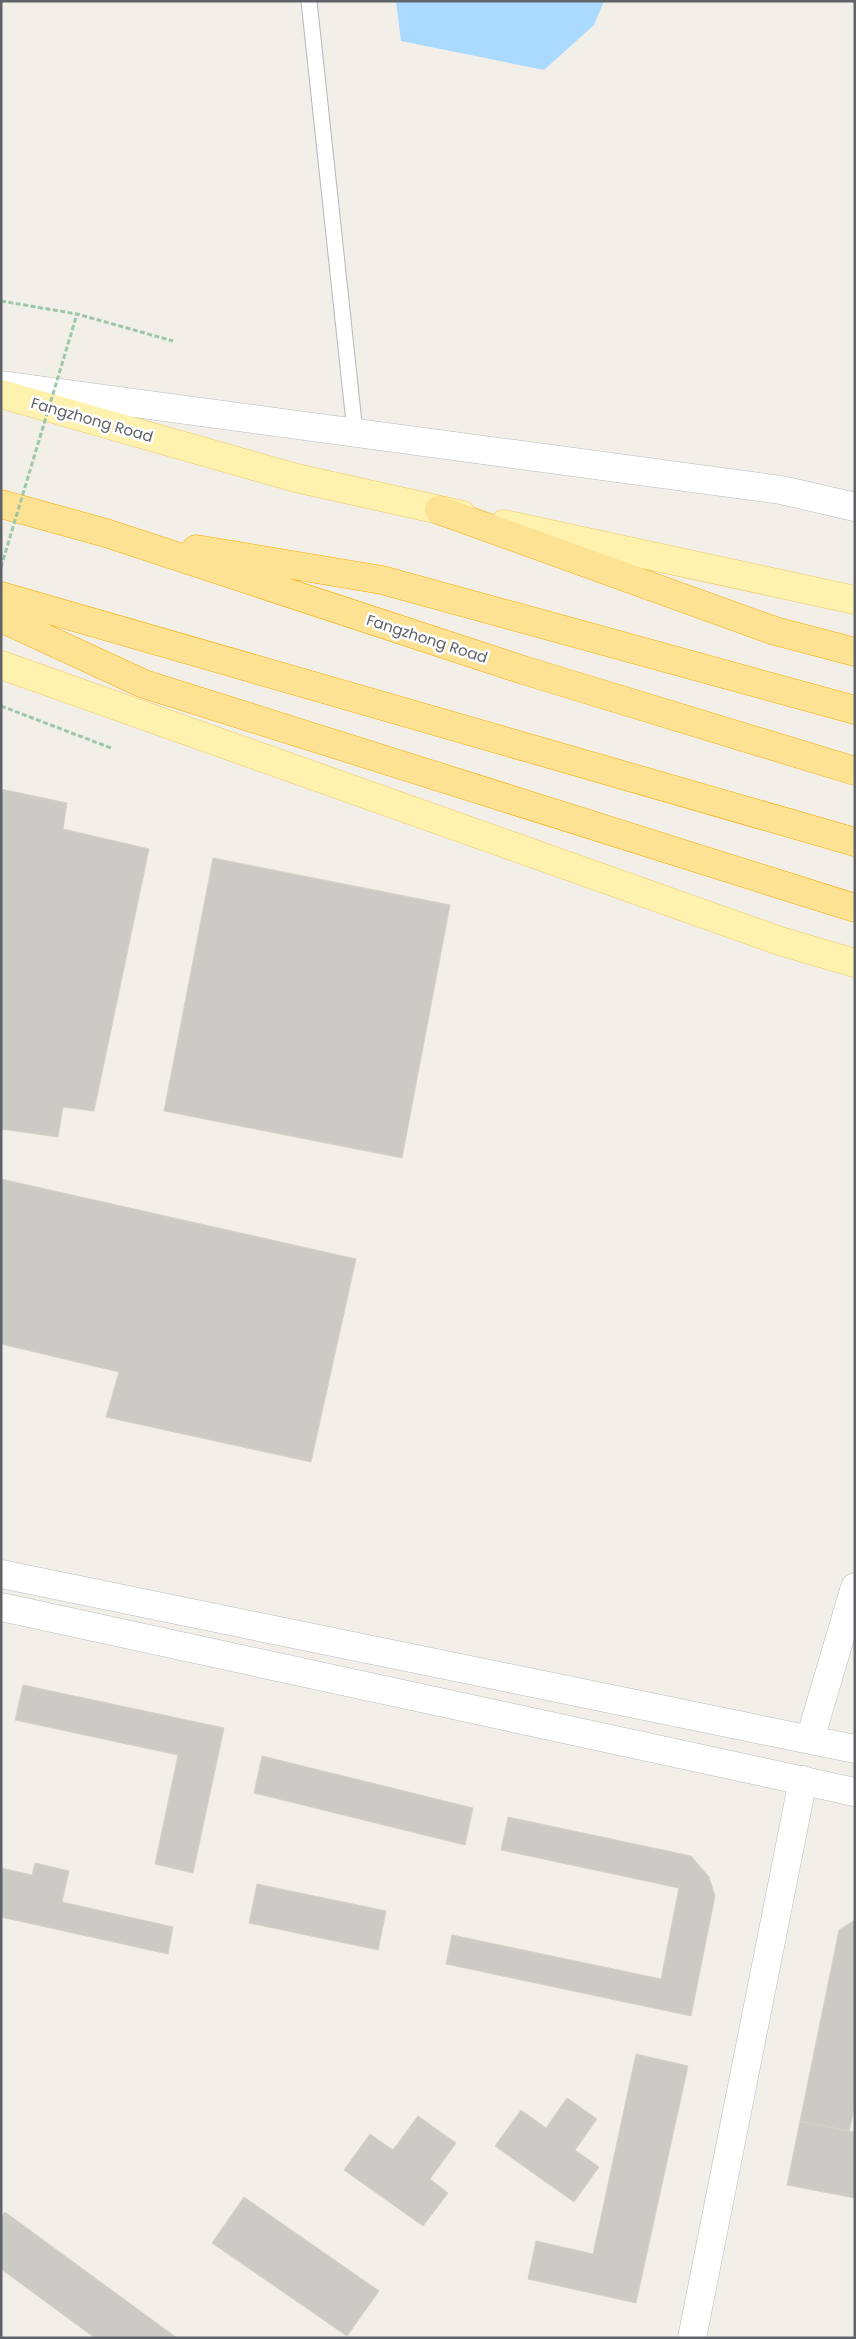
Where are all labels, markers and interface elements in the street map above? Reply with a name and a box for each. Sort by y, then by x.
street label: Fangzhong Road [29,392,156,447]
street label: Fangzhong Road [364,609,490,668]

